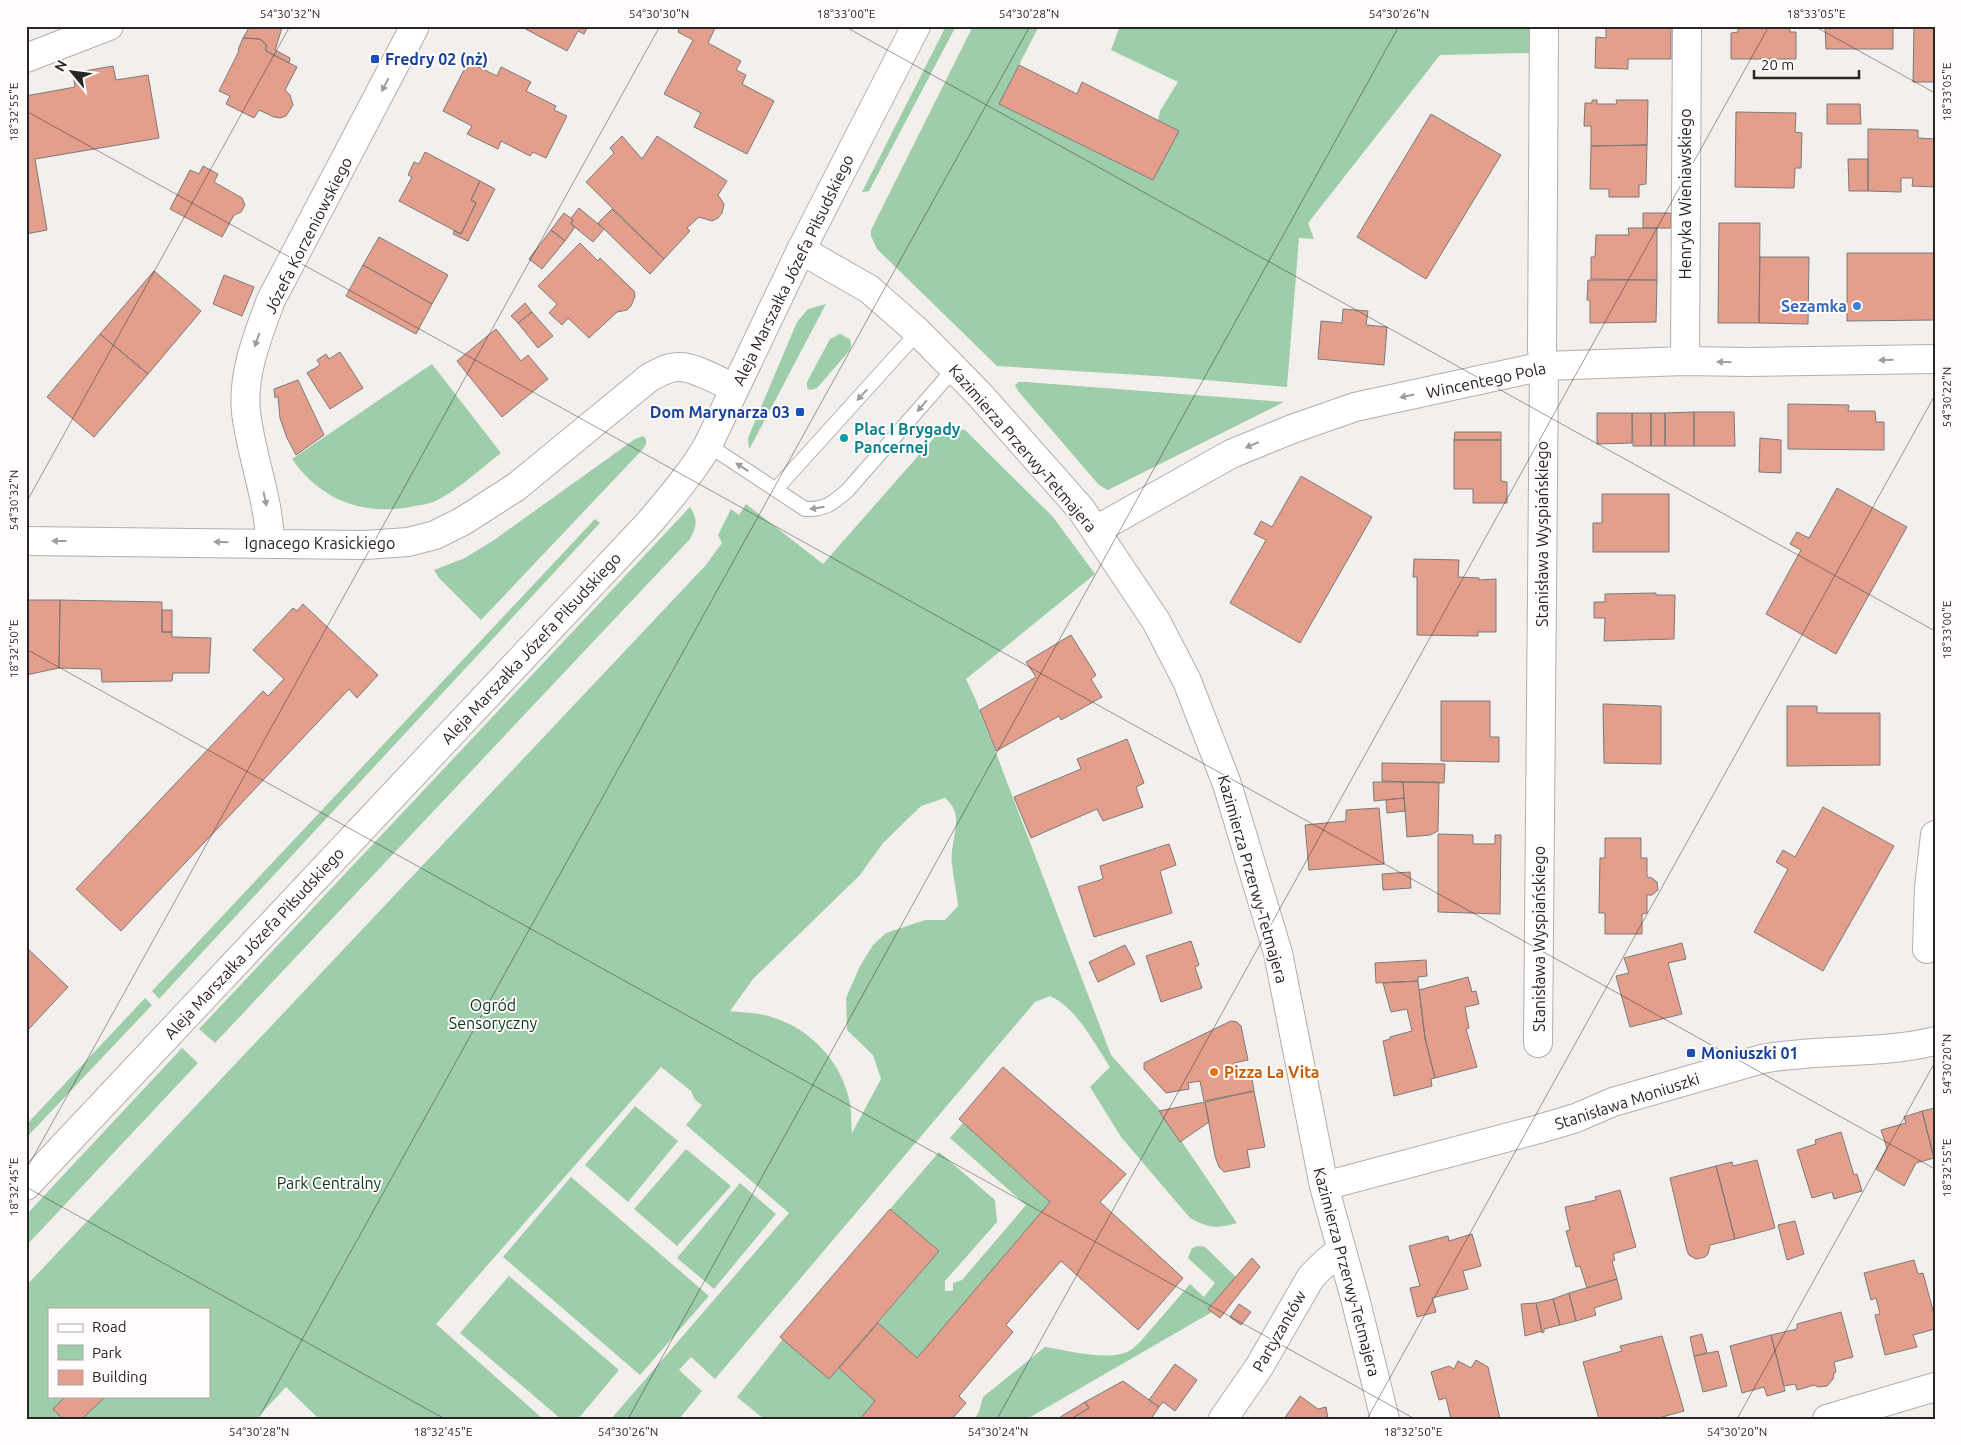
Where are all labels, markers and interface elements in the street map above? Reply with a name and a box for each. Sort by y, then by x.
text: 54°30'32"N [260,7,320,20]
text: 54°30'30"N [629,7,689,20]
text: 18°33'00"E [817,7,876,20]
text: 54°30'28"N [999,7,1059,20]
text: 54°30'26"N [1369,7,1429,20]
text: 18°33'05"E [1787,7,1846,20]
north arrow [48,48,98,98]
scale bar [1754,48,1858,80]
place label: Fredry 02 (nż) [385,50,488,69]
marker: Fredry 02 (nż) [369,53,381,65]
text: 20 m [1761,56,1794,73]
text: N [51,57,70,74]
text: 18°33'05"E [1940,62,1953,121]
one-way arrow [381,78,389,92]
text: 18°32'55"E [7,82,20,141]
street label: Henryka Wieniawskiego [1676,109,1694,280]
street label: Aleja Marszałka Józefa Piłsudskiego [729,152,857,388]
street label: Józefa Korzeniowskiego [261,154,355,316]
place label: Sezamka [1781,297,1847,315]
marker: Sezamka [1851,300,1863,312]
one-way arrow [253,332,260,347]
one-way arrow [1878,356,1894,364]
one-way arrow [1715,357,1731,365]
street label: Wincentego Pola [1424,359,1548,401]
street label: Kazimierza Przerwy-Tetmajera [945,361,1101,535]
text: 54°30'22"N [1940,367,1953,427]
one-way arrow [856,388,868,400]
one-way arrow [1399,392,1414,400]
one-way arrow [916,399,928,411]
place label: Dom Marynarza 03 [650,403,790,421]
marker: Dom Marynarza 03 [794,406,806,418]
place label: Plac I Brygady Pancernej [854,420,961,456]
marker: Plac I Brygady Pancernej [838,432,850,444]
street label: Stanisława Wyspiańskiego [1533,441,1551,627]
one-way arrow [1245,442,1259,450]
one-way arrow [735,462,748,471]
text: 54°30'32"N [7,470,20,530]
one-way arrow [261,491,269,506]
one-way arrow [809,504,825,512]
street label: Ignacego Krasickiego [245,534,395,552]
one-way arrow [50,537,66,545]
one-way arrow [213,538,229,546]
street label: Aleja Marszałka Józefa Piłsudskiego [438,549,624,747]
text: 18°33'00"E [1940,600,1953,659]
text: 18°32'50"E [7,619,20,678]
street label: Kazimierza Przerwy-Tetmajera [1215,773,1291,985]
street label: Aleja Marszałka Józefa Piłsudskiego [161,844,347,1042]
street label: Stanisława Wyspiańskiego [1530,846,1548,1032]
park label: Ogród Sensoryczny [449,996,537,1032]
text: 54°30'20"N [1940,1034,1953,1094]
place label: Moniuszki 01 [1701,1044,1799,1062]
marker: Moniuszki 01 [1685,1047,1697,1059]
place label: Pizza La Vita [1224,1063,1319,1081]
marker: Pizza La Vita [1208,1066,1220,1078]
street label: Stanisława Moniuszki [1552,1069,1702,1133]
text: 18°32'55"E [1940,1138,1953,1197]
text: 18°32'45"E [7,1157,20,1216]
street label: Kazimierza Przerwy-Tetmajera [1310,1165,1384,1379]
park label: Park Centralny [277,1174,382,1192]
street label: Partyzantów [1249,1287,1310,1375]
legend [48,1308,210,1398]
text: Road [92,1318,127,1335]
text: Park [92,1344,122,1361]
text: Building [92,1368,147,1385]
text: 54°30'28"N [229,1425,289,1438]
text: 18°32'45"E [414,1425,473,1438]
text: 54°30'26"N [598,1425,658,1438]
text: 54°30'24"N [968,1425,1028,1438]
text: 18°32'50"E [1384,1425,1443,1438]
text: 54°30'20"N [1707,1425,1767,1438]

